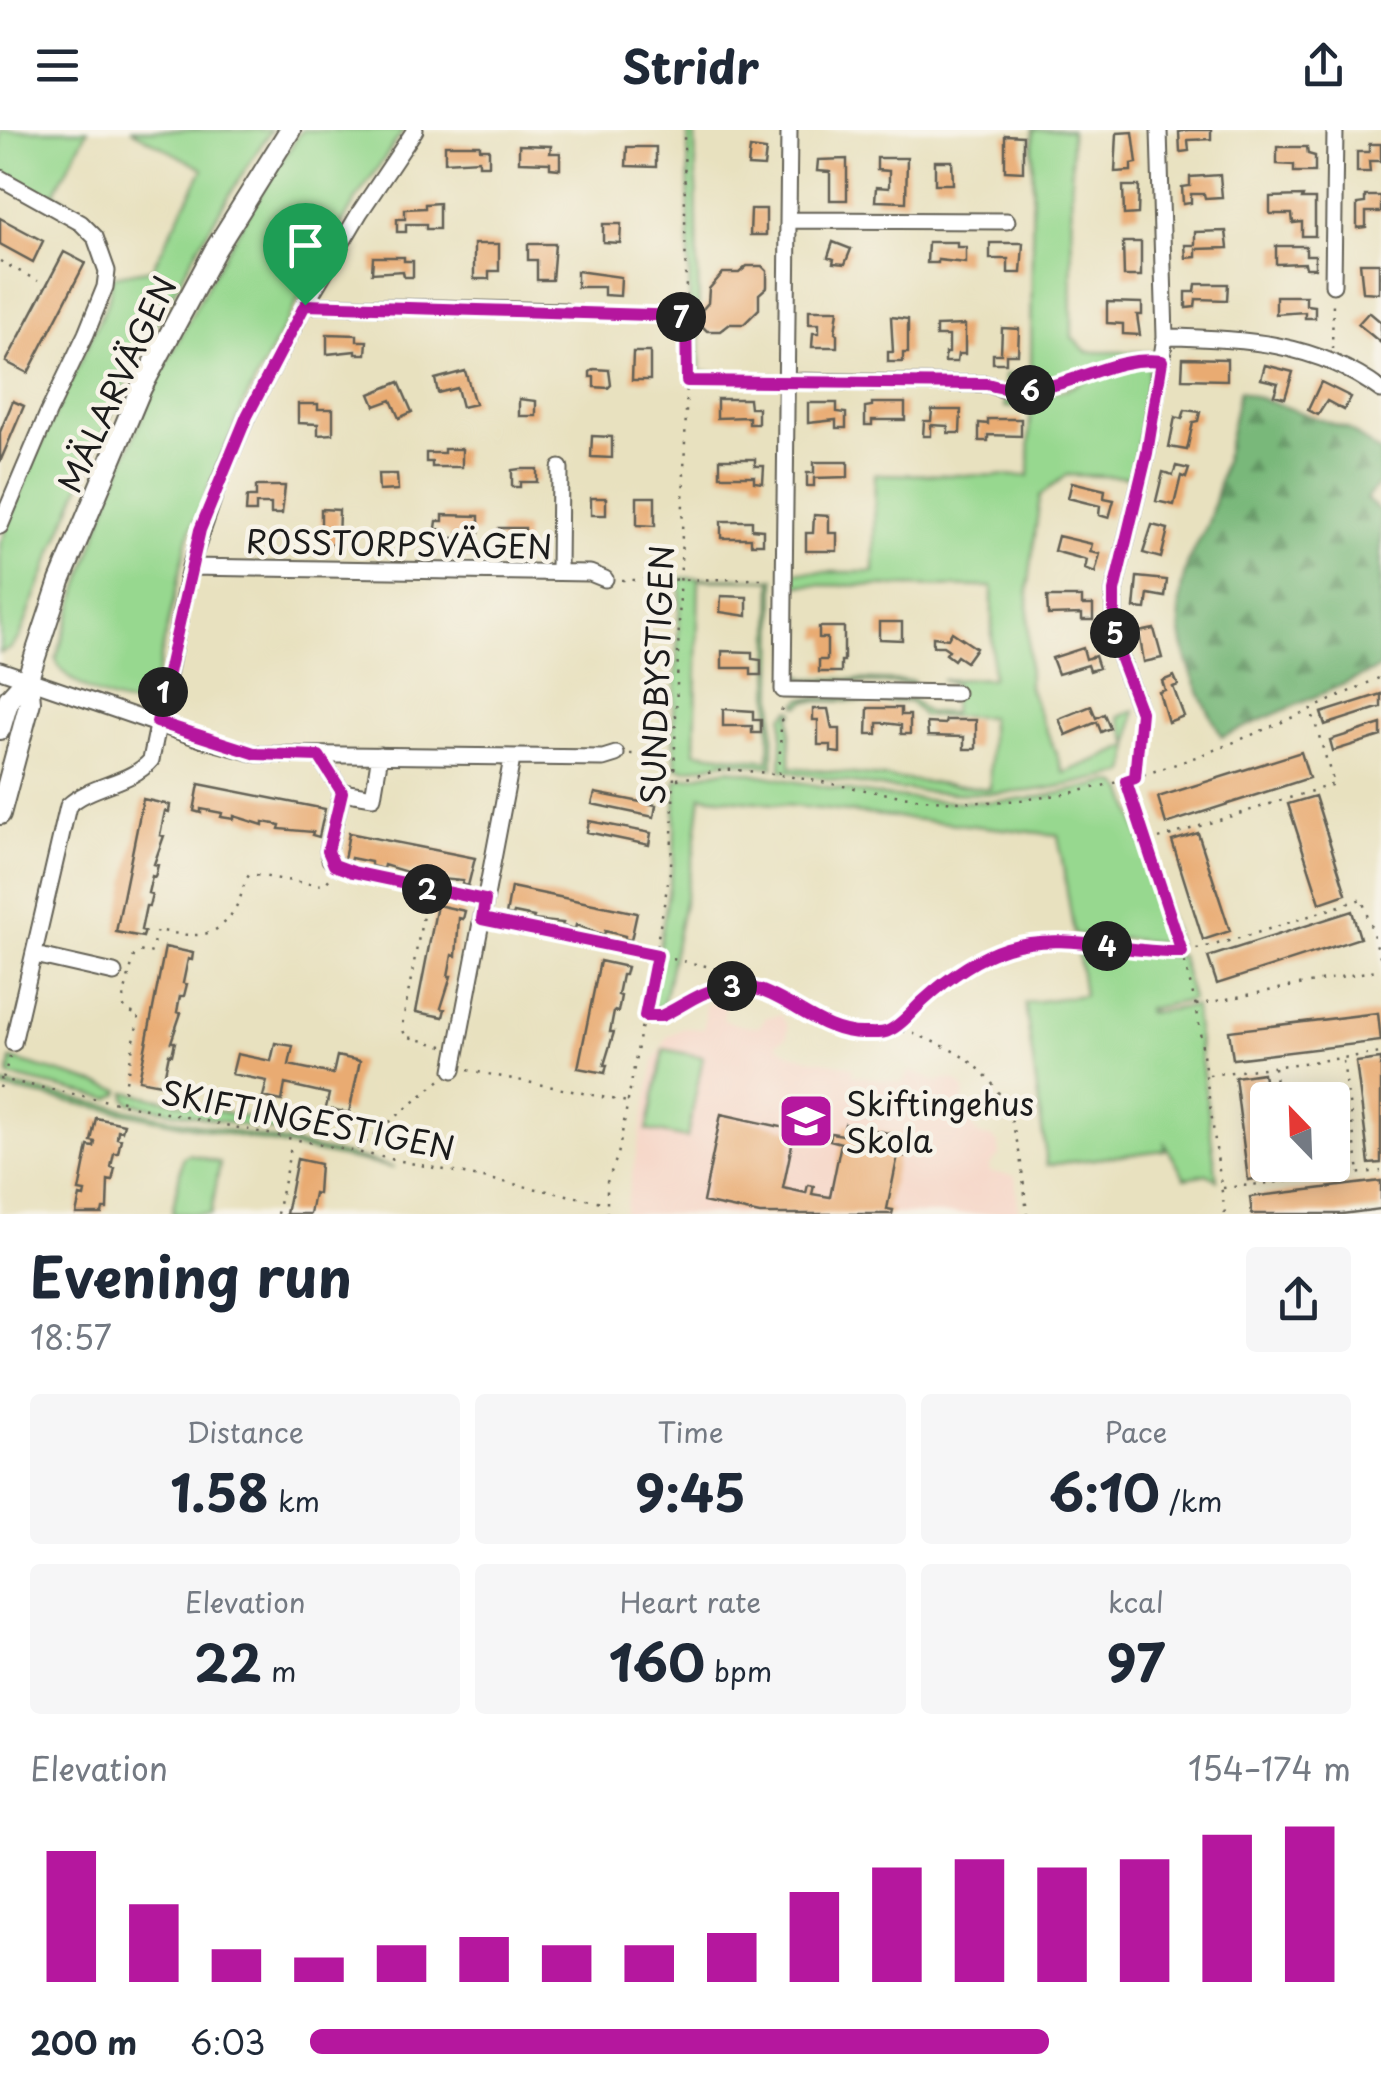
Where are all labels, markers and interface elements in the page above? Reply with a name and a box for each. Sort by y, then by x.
text: Stridr [622,31,759,99]
icon: menu [30,38,85,93]
icon: share [1296,38,1351,93]
pin [263,203,348,306]
icon: arrive [278,218,333,273]
street label: MÄLARVÄGEN [45,268,187,500]
pin: 7 [656,292,706,342]
text: 7 [673,295,689,338]
pin: 6 [1005,365,1055,415]
text: 6 [1020,368,1040,411]
street label: ROSSTORPSVÄGEN [245,516,553,570]
street label: SUNDBYSTIGEN [627,544,685,806]
pin: 5 [1090,608,1140,658]
text: 5 [1106,611,1124,654]
pin: 1 [138,667,188,717]
text: 1 [156,670,170,713]
pin: 2 [402,864,452,914]
text: 2 [417,867,437,910]
pin: 4 [1082,921,1132,971]
text: 4 [1097,924,1117,967]
pin: 3 [707,961,757,1011]
text: 3 [723,964,741,1007]
street label: SKIFTINGESTIGEN [157,1067,459,1171]
place label: Skiftingehus Skola [845,1079,1034,1164]
north arrow [1250,1082,1350,1182]
map controls [1250,1082,1350,1182]
school or university icon: Skiftingehus Skola [776,1091,836,1151]
text: Evening run [30,1234,352,1317]
button: share [1246,1247,1351,1352]
text: 18:57 [30,1313,112,1361]
text: Distance [186,1410,304,1453]
text: Time [657,1410,724,1453]
text: Pace [1104,1410,1167,1453]
text: 1.58 [170,1453,269,1529]
text: 9:45 [635,1453,746,1529]
text: 6:10 [1049,1453,1160,1529]
text: km [269,1479,320,1522]
text: /km [1160,1479,1223,1522]
text: Elevation [185,1580,306,1623]
text: Heart rate [620,1580,761,1623]
text: kcal [1108,1580,1164,1623]
text: 22 [194,1623,262,1699]
text: 160 [609,1623,705,1699]
text: 97 [1107,1623,1165,1699]
text: m [262,1649,296,1692]
text: bpm [705,1649,772,1692]
text: Elevation [30,1744,168,1792]
text: 154–174 m [1188,1744,1351,1792]
text: 200 m [30,2018,137,2066]
text: 6:03 [190,2018,265,2066]

